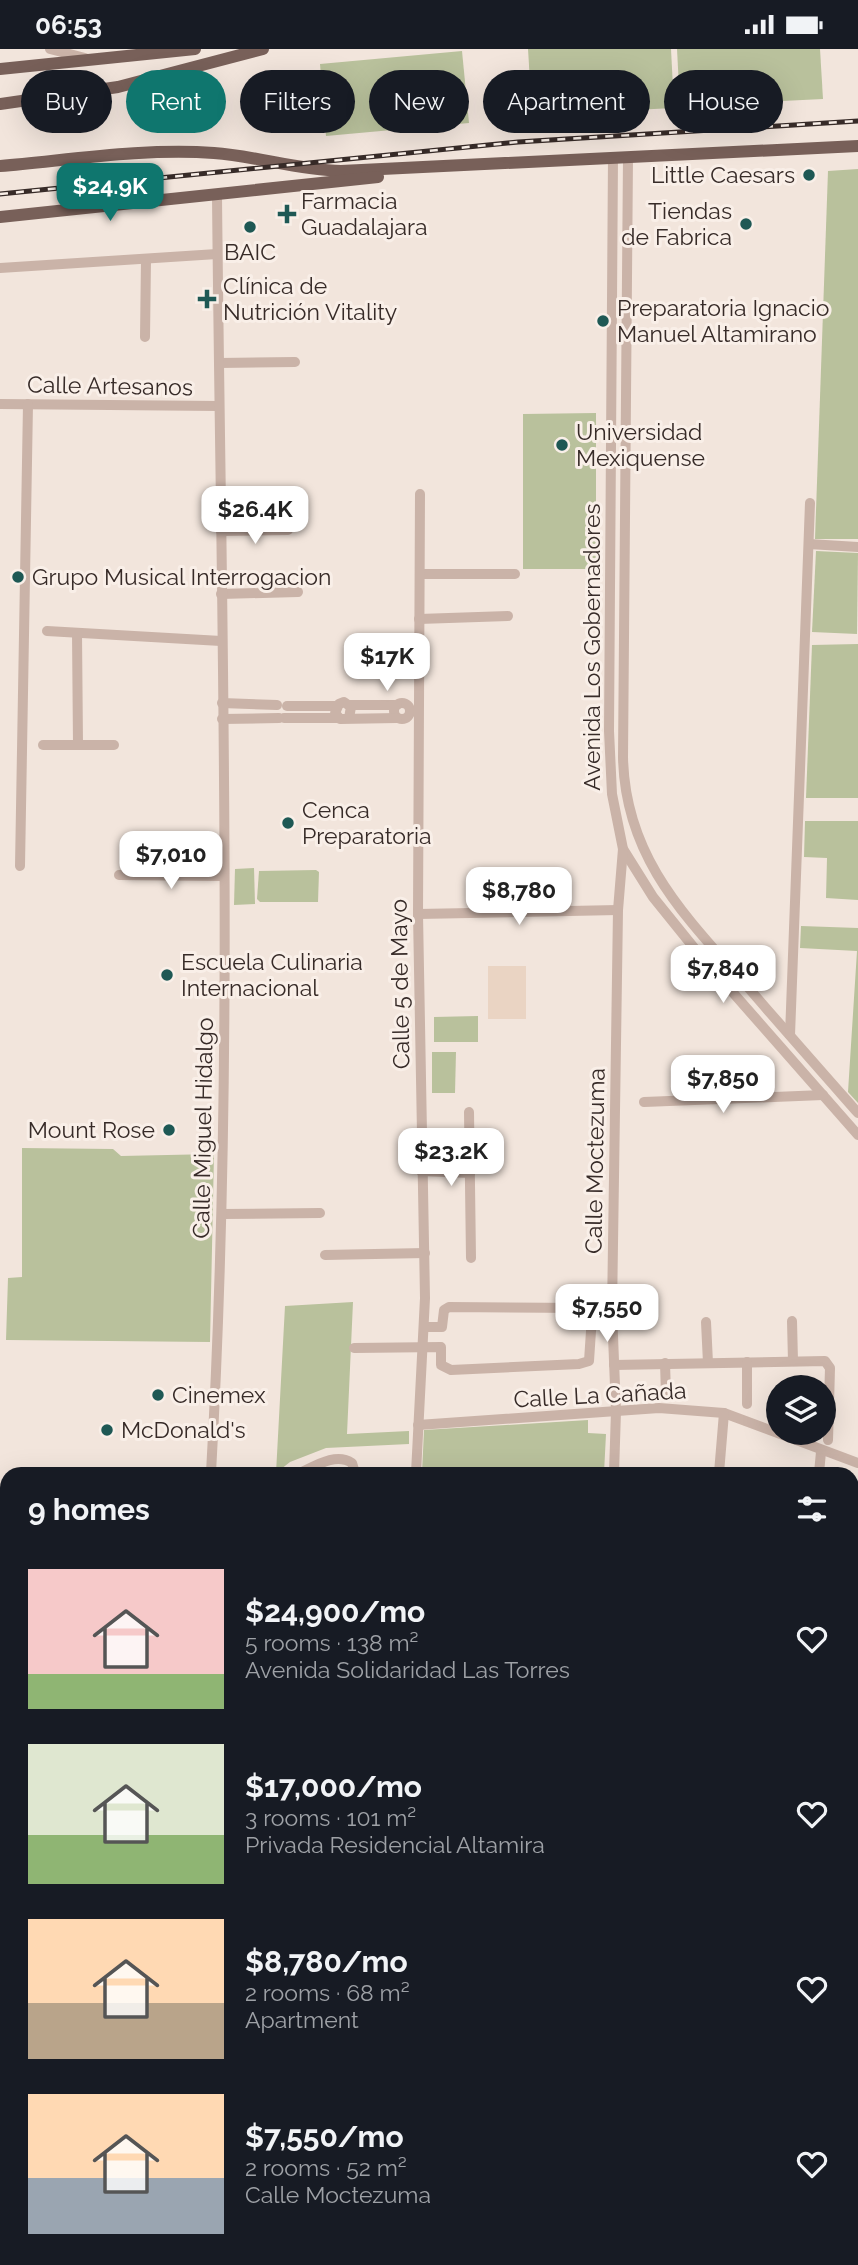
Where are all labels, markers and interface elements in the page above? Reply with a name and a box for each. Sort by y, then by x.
text: 06:53 [35,10,102,40]
chip: Buy [21,70,112,133]
chip: Rent [126,70,226,133]
chip: Filters [240,70,355,133]
chip: New [369,70,469,133]
chip: Apartment [483,70,650,133]
chip: House [664,70,783,133]
place label: Little Caesars [651,161,795,188]
pin: $24.9K [53,163,167,223]
marker: Little Caesars [801,167,817,183]
text: $24.9K [73,172,147,199]
place label: Farmacia Guadalajara [301,187,428,240]
place label: Tiendas de Fabrica [621,197,732,250]
marker: Farmacia Guadalajara [279,206,295,222]
marker: Tiendas de Fabrica [738,216,754,232]
marker: BAIC [242,219,258,235]
place label: BAIC [224,238,276,265]
place label: Clínica de Nutrición Vitality [223,272,397,325]
marker: Clínica de Nutrición Vitality [197,289,217,309]
place label: Preparatoria Ignacio Manuel Altamirano [617,294,829,347]
marker: Preparatoria Ignacio Manuel Altamirano [595,313,611,329]
street label: Calle Artesanos [27,371,193,400]
place label: Universidad Mexiquense [576,418,705,471]
marker: Universidad Mexiquense [554,437,570,453]
pin: $26.4K [198,487,312,546]
text: $26.4K [217,495,293,522]
street label: Avenida Los Gobernadores [578,503,605,791]
place label: Grupo Musical Interrogacion [32,563,331,590]
marker: Grupo Musical Interrogacion [10,569,26,585]
pin: $17K [346,633,428,693]
text: $17K [360,642,414,669]
place label: Cenca Preparatoria [302,796,432,849]
marker: Cenca Preparatoria [280,815,296,831]
pin: $7,010 [114,831,228,891]
text: $7,010 [135,840,207,867]
pin: $8,780 [462,867,576,927]
text: $8,780 [482,876,556,903]
street label: Calle 5 de Mayo [385,899,414,1069]
pin: $7,840 [666,946,780,1005]
place label: Escuela Culinaria Internacional [181,948,363,1001]
text: $7,840 [687,954,759,981]
marker: Escuela Culinaria Internacional [159,967,175,983]
street label: Calle Miguel Hidalgo [187,1017,218,1239]
pin: $7,850 [666,1055,780,1115]
text: $7,850 [687,1064,759,1091]
street label: Calle Moctezuma [579,1068,610,1254]
place label: Mount Rose [28,1116,155,1143]
marker: Mount Rose [161,1122,177,1138]
pin: $23.2K [394,1129,508,1188]
text: $23.2K [414,1137,488,1164]
pin: $7,550 [550,1285,664,1344]
text: $7,550 [571,1293,643,1320]
map controls [766,1375,836,1445]
button: layers [766,1375,836,1445]
street label: Calle La Cañada [513,1376,687,1413]
place label: Cinemex [172,1381,266,1408]
marker: Cinemex [150,1387,166,1403]
place label: McDonald's [121,1416,246,1443]
marker: McDonald's [99,1422,115,1438]
icon: filters [793,1490,831,1528]
text: 9 homes [28,1492,150,1527]
text: $24,900/mo [245,1594,425,1629]
icon: home [84,1597,168,1681]
icon: heart [793,1620,831,1658]
text: 5 rooms · 138 m² [245,1629,419,1656]
text: Avenida Solidaridad Las Torres [245,1656,570,1683]
text: $17,000/mo [245,1769,422,1804]
icon: home [84,1772,168,1856]
icon: heart [793,1795,831,1833]
text: 3 rooms · 101 m² [245,1804,416,1831]
text: Privada Residencial Altamira [245,1831,545,1858]
text: $8,780/mo [245,1944,408,1979]
icon: home [84,1947,168,2031]
icon: heart [793,1970,831,2008]
text: 2 rooms · 68 m² [245,1979,410,2006]
text: Apartment [245,2006,359,2033]
text: $7,550/mo [245,2119,404,2154]
icon: home [84,2122,168,2206]
icon: heart [793,2145,831,2183]
text: 2 rooms · 52 m² [245,2154,407,2181]
text: Calle Moctezuma [245,2181,431,2208]

